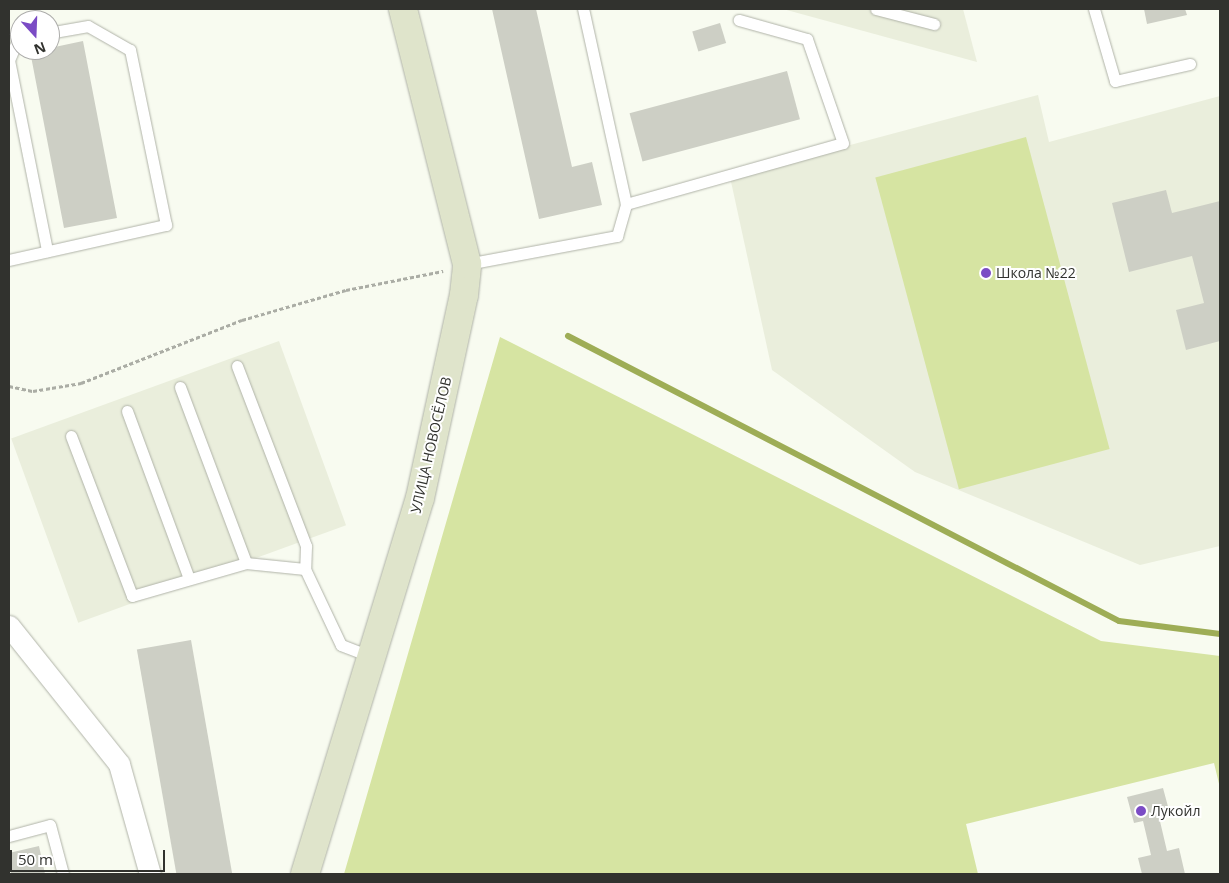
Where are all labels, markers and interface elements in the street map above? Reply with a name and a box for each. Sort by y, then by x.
north arrow [10,10,60,60]
text: N [31,38,49,59]
place label: Школа №22 [996,265,1076,281]
marker: Школа №22 [980,267,992,279]
street label: УЛИЦА НОВОСЁЛОВ [407,375,455,515]
place label: Лукойл [1151,803,1200,819]
marker: Лукойл [1135,805,1147,817]
scale bar [12,840,168,872]
text: 50 m [18,849,53,869]

